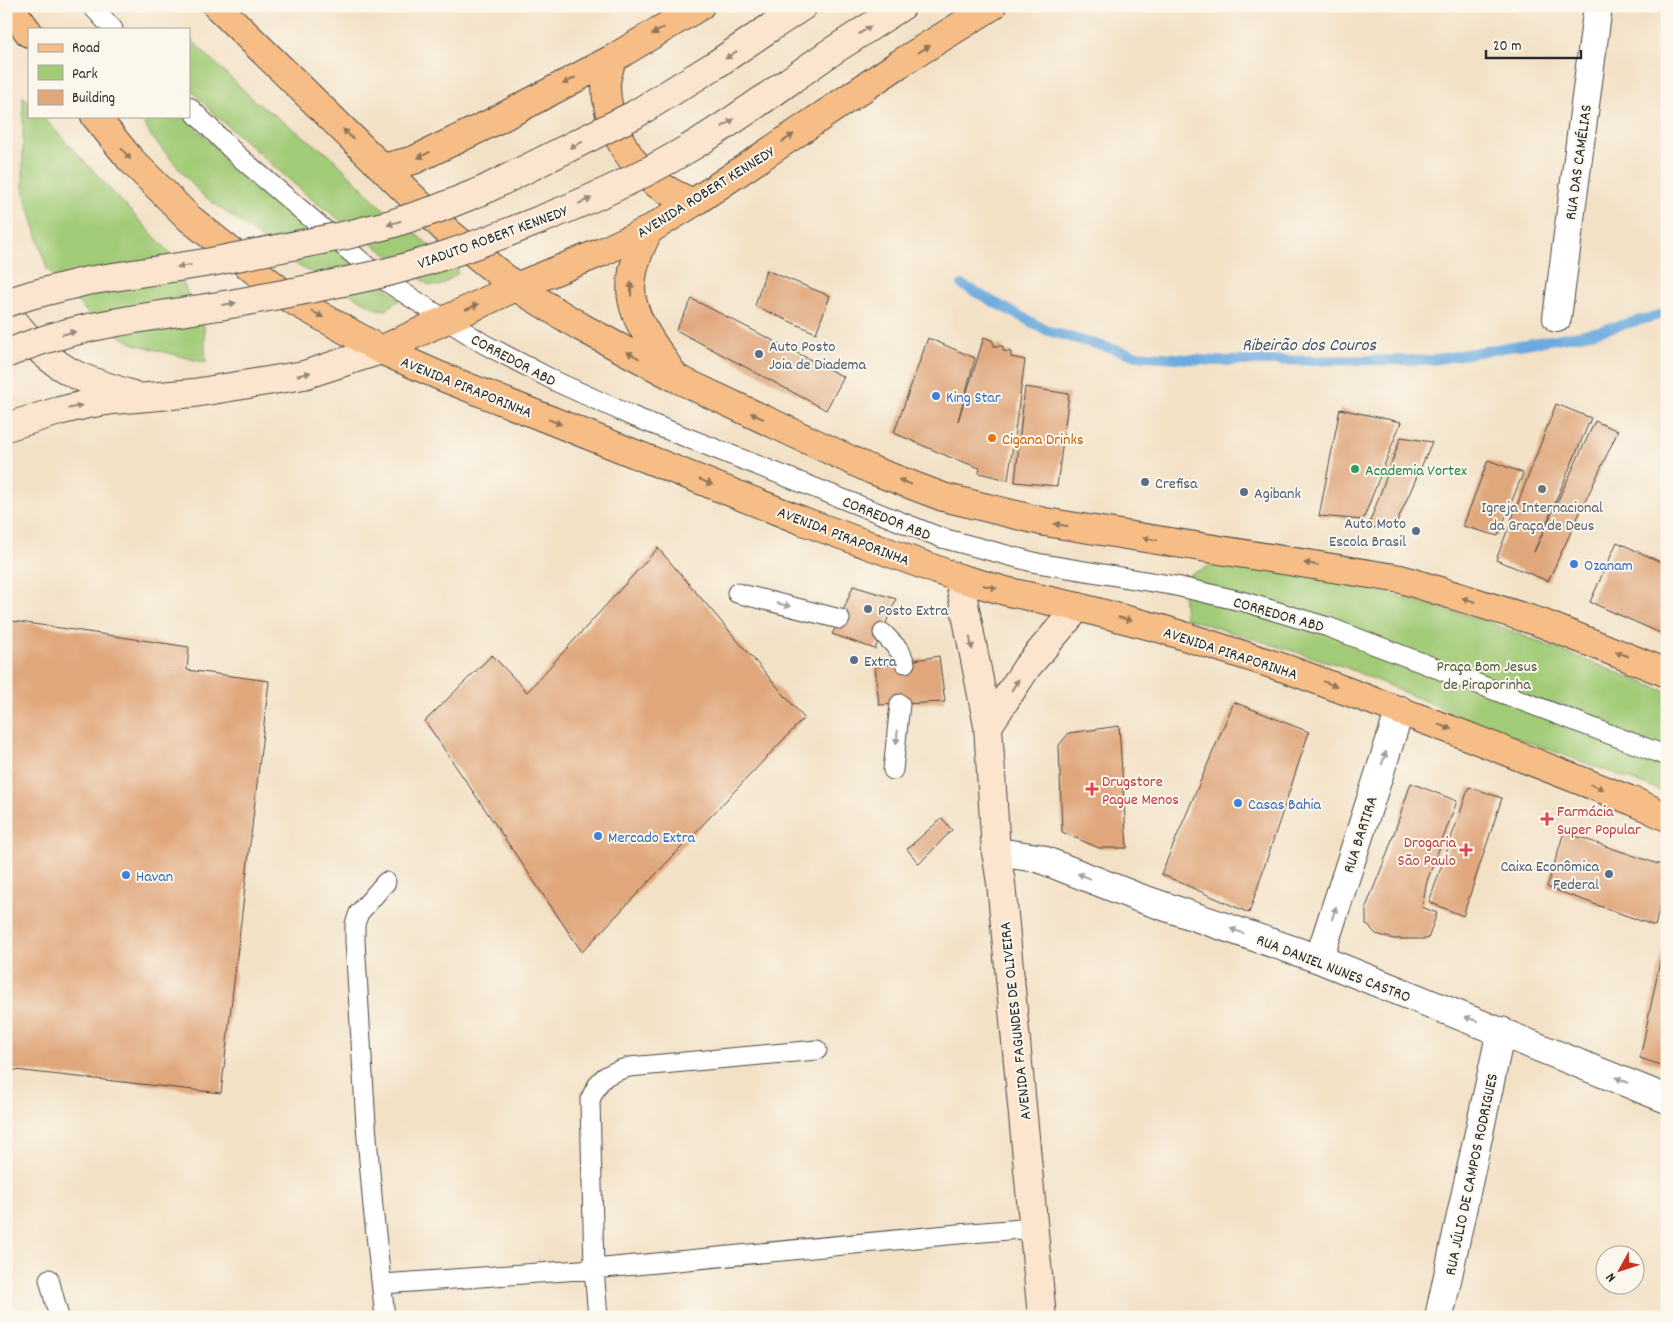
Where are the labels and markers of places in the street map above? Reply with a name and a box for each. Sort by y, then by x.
place label: Auto Posto Joia de Diadema [769,336,866,377]
marker: Auto Posto Joia de Diadema [753,348,765,360]
place label: King Star [946,387,1001,410]
marker: King Star [930,390,942,402]
place label: Cigana Drinks [1002,429,1084,452]
marker: Cigana Drinks [986,432,998,444]
place label: Academia Vortex [1365,460,1467,483]
marker: Academia Vortex [1349,463,1361,475]
place label: Crefisa [1155,473,1198,496]
marker: Crefisa [1139,476,1151,488]
place label: Agibank [1254,483,1301,506]
marker: Igreja Internacional da Graça de Deus [1536,483,1548,495]
marker: Agibank [1238,486,1250,498]
place label: Igreja Internacional da Graça de Deus [1481,497,1603,538]
place label: Auto Moto Escola Brasil [1329,513,1406,554]
marker: Auto Moto Escola Brasil [1410,525,1422,537]
place label: Ozanam [1584,555,1633,578]
marker: Ozanam [1568,558,1580,570]
place label: Posto Extra [878,600,949,623]
marker: Posto Extra [862,603,874,615]
place label: Extra [864,651,897,674]
marker: Extra [848,654,860,666]
place label: Drugstore Pague Menos [1102,771,1179,812]
marker: Drugstore Pague Menos [1086,783,1098,795]
place label: Casas Bahia [1248,794,1321,817]
marker: Casas Bahia [1232,797,1244,809]
place label: Farmácia Super Popular [1557,801,1641,842]
marker: Farmácia Super Popular [1541,813,1553,825]
place label: Mercado Extra [608,827,696,850]
marker: Mercado Extra [592,830,604,842]
place label: Drogaria São Paulo [1398,832,1456,873]
marker: Drogaria São Paulo [1460,844,1472,856]
place label: Caixa Econômica Federal [1500,856,1599,897]
place label: Havan [136,866,173,889]
marker: Caixa Econômica Federal [1603,868,1615,880]
marker: Havan [120,869,132,881]

